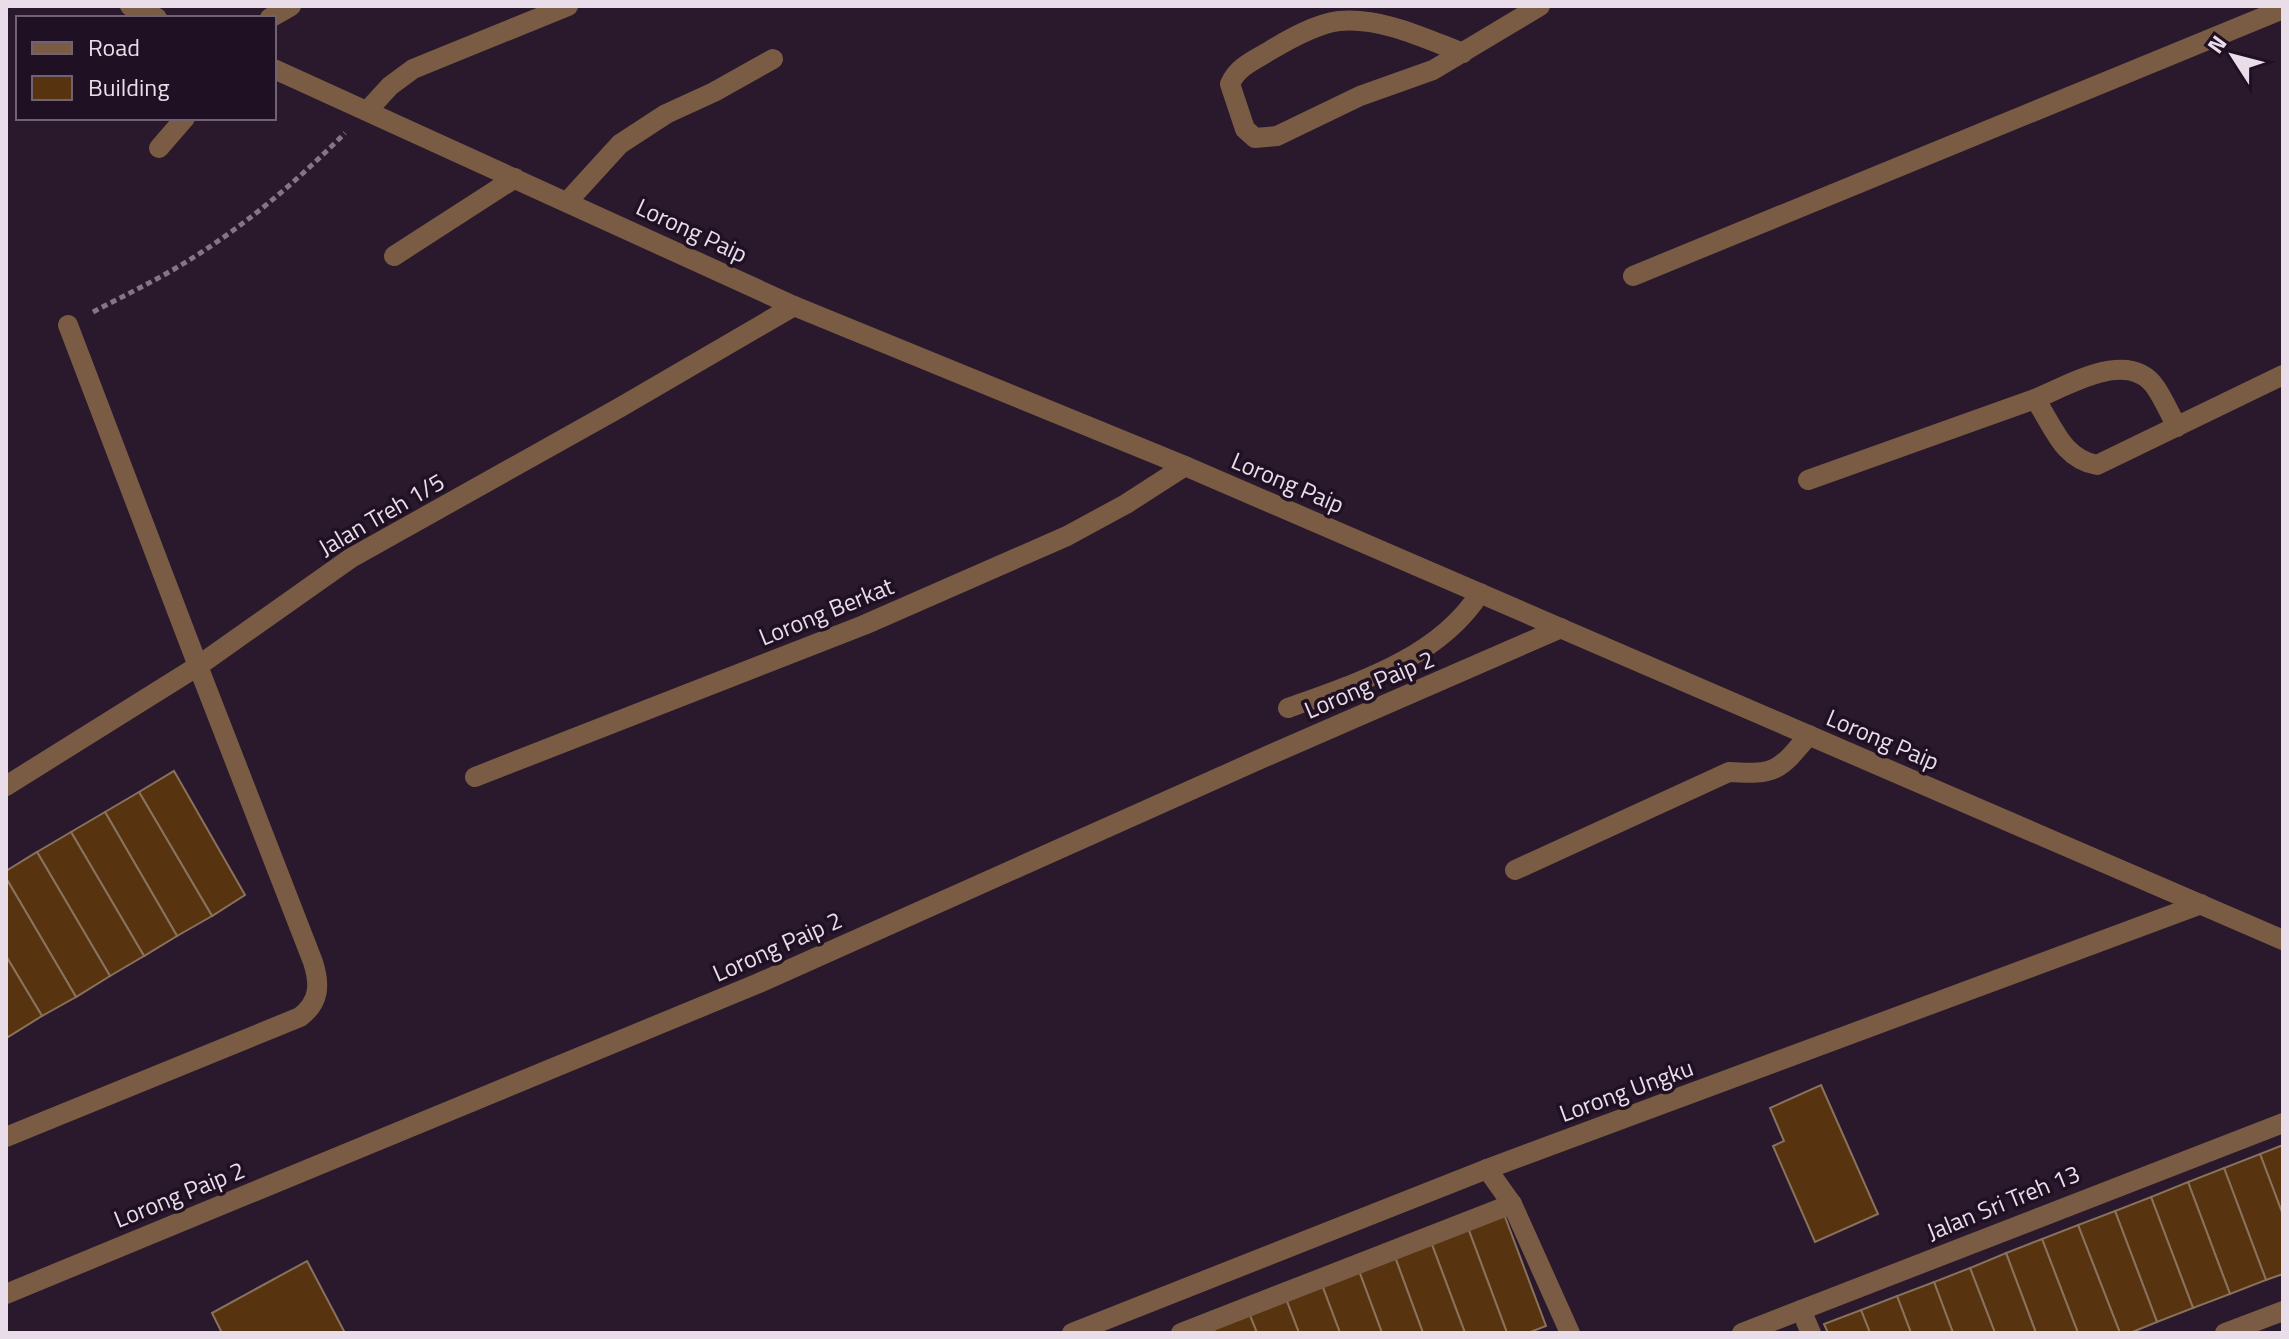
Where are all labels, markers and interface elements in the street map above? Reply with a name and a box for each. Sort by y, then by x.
legend [16,16,276,120]
north arrow [2193,16,2273,96]
text: N [2199,28,2235,60]
text: Road [88,29,140,65]
text: Building [88,69,170,105]
street label: Lorong Paip [630,188,754,272]
street label: Lorong Paip [1226,442,1350,522]
street label: Jalan Treh 1/5 [311,463,451,565]
street label: Lorong Berkat [753,567,899,654]
street label: Lorong Paip 2 [1298,640,1440,728]
street label: Lorong Paip [1821,699,1945,779]
street label: Lorong Paip 2 [707,901,847,991]
street label: Lorong Ungku [1554,1049,1698,1131]
street label: Lorong Paip 2 [108,1151,250,1237]
street label: Jalan Sri Treh 13 [1921,1155,2085,1249]

